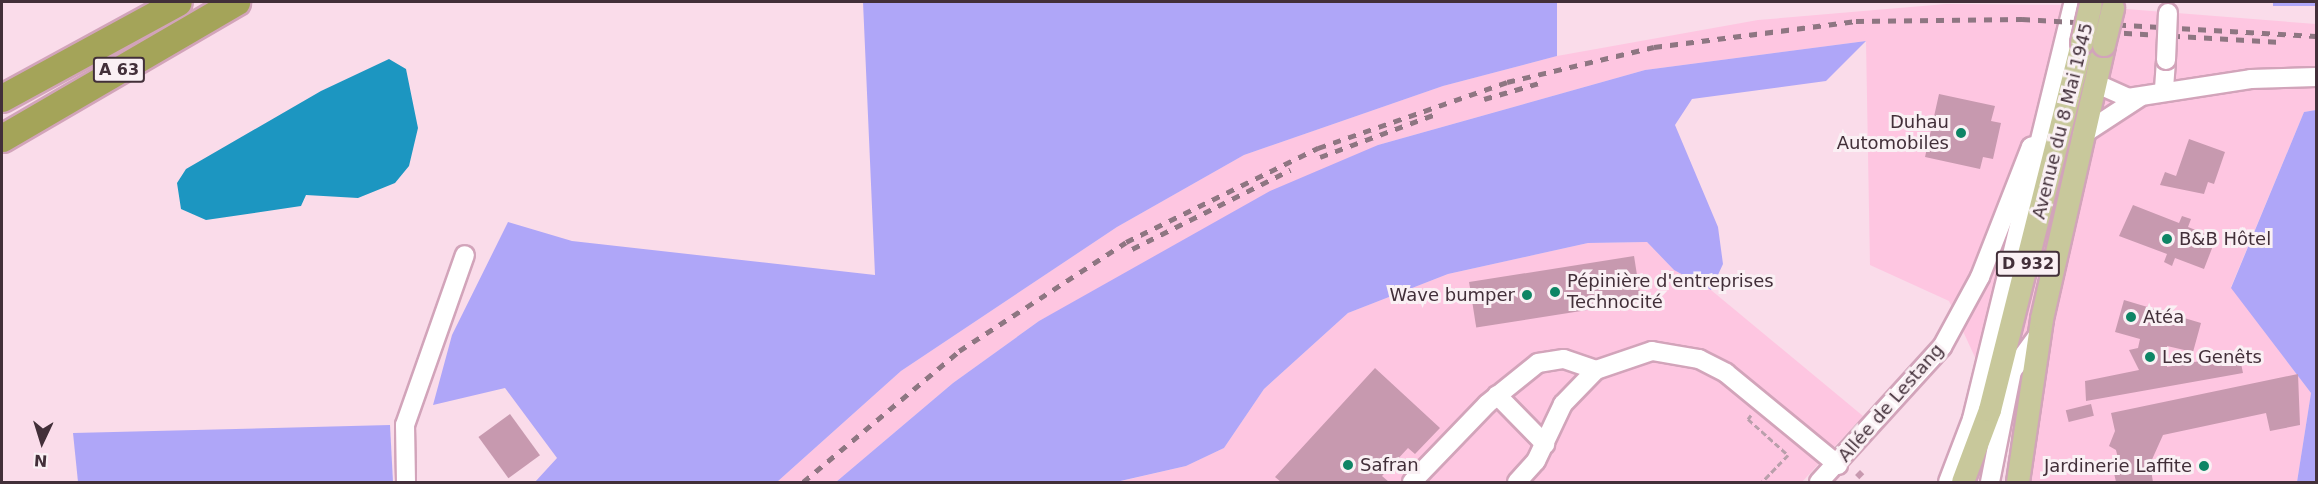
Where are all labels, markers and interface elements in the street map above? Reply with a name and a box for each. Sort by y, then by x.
street label: Avenue du 8 Mai 1945 [2028,21,2098,221]
road number: A 63 [92,57,146,83]
place label: Duhau Automobiles [1837,112,1949,154]
marker: Duhau Automobiles [1954,126,1968,140]
place label: B&B Hôtel [2179,228,2271,250]
marker: B&B Hôtel [2160,232,2174,246]
road number: D 932 [1995,251,2061,277]
place label: Pépinière d'entreprises Technocité [1567,271,1774,314]
place label: Wave bumper [1390,284,1515,306]
marker: Pépinière d'entreprises Technocité [1548,285,1562,299]
marker: Wave bumper [1520,288,1534,302]
place label: Atéa [2143,306,2184,328]
marker: Atéa [2124,310,2138,324]
street label: Allée de Lestang [1834,340,1948,466]
place label: Les Genêts [2162,346,2262,368]
marker: Les Genêts [2143,350,2157,364]
north arrow [12,412,72,472]
text: N [33,451,48,470]
place label: Safran [1360,454,1419,476]
place label: Jardinerie Laffite [2044,455,2192,477]
marker: Safran [1341,458,1355,472]
marker: Jardinerie Laffite [2197,459,2211,473]

